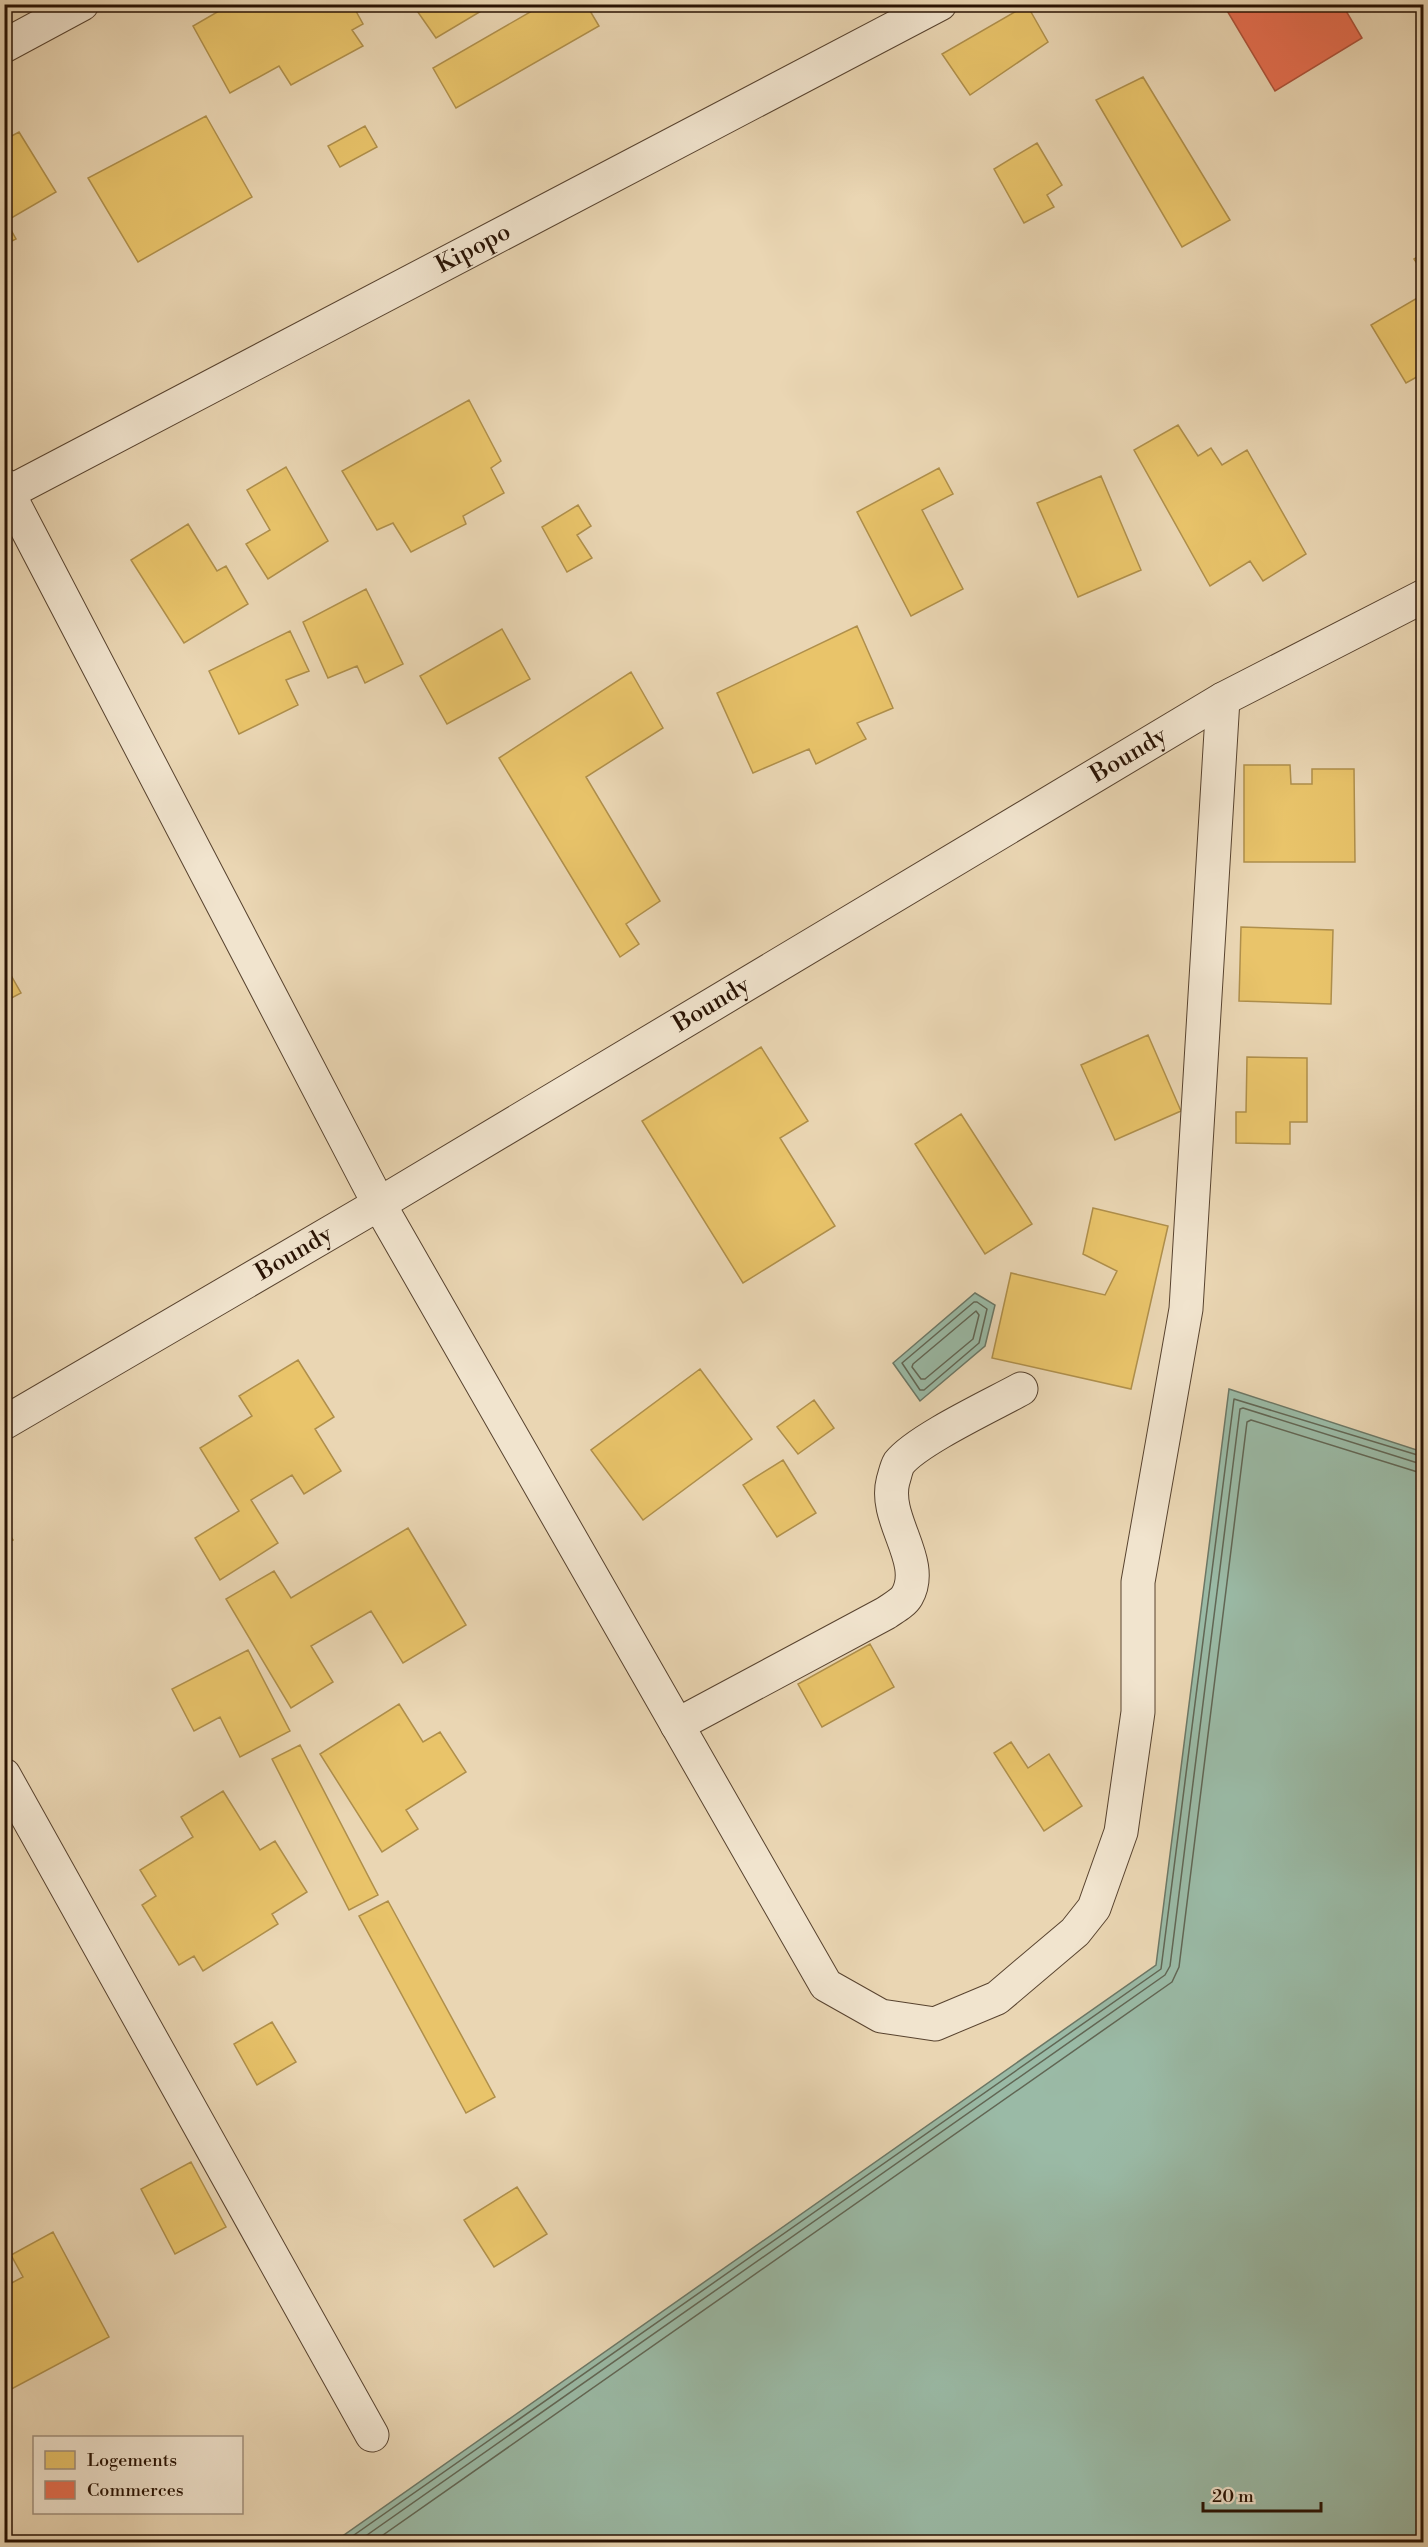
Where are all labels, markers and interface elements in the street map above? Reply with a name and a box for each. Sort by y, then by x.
street label: Kipopo [431,217,516,281]
street label: Boundy [1084,721,1173,790]
street label: Boundy [667,970,756,1040]
street label: Boundy [249,1219,338,1288]
legend [33,2436,243,2514]
text: Logements [87,2449,177,2472]
scale bar [1203,2475,1322,2513]
text: Commerces [87,2479,184,2502]
text: 20 m [1212,2485,1254,2508]

